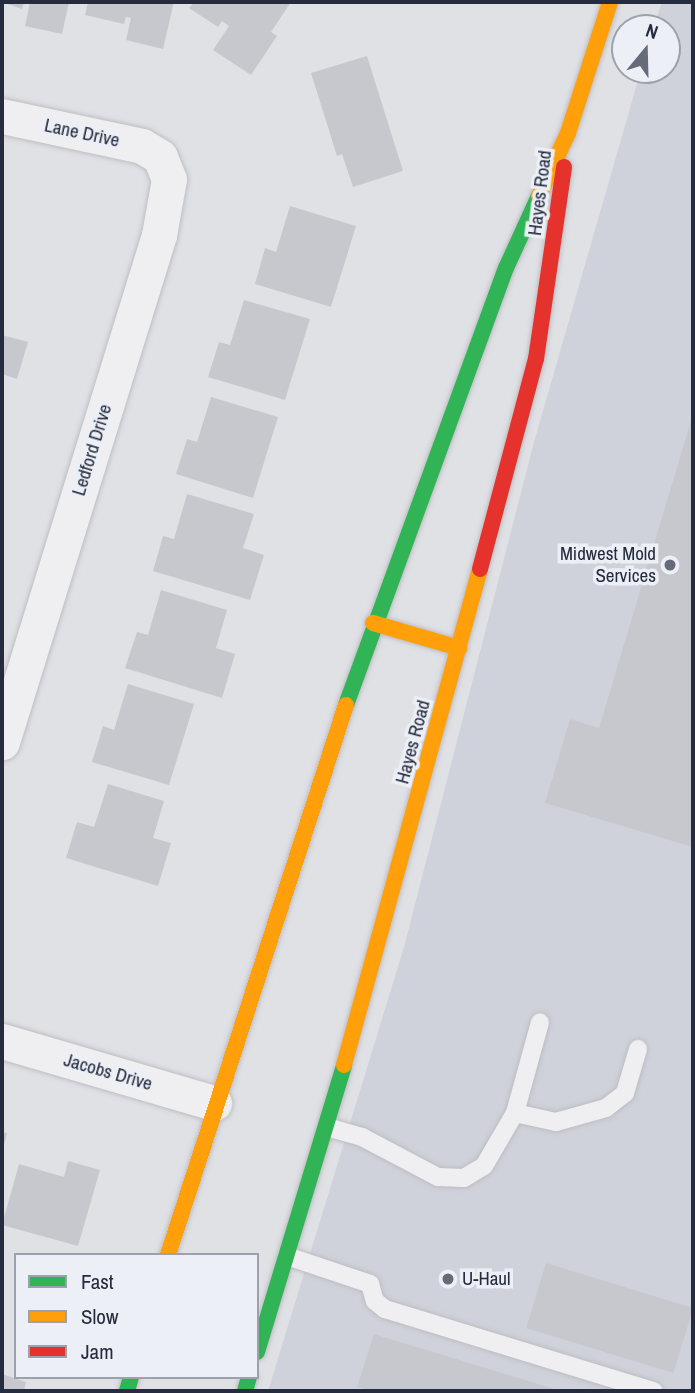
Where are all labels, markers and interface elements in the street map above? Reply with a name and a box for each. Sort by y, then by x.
north arrow [611,14,681,84]
text: N [643,17,662,45]
street label: Lane Drive [42,114,122,152]
street label: Hayes Road [523,149,557,237]
street label: Ledford Drive [67,402,117,498]
place label: Midwest Mold Services [560,543,656,587]
marker: Midwest Mold Services [662,557,678,573]
street label: Hayes Road [391,698,435,786]
street label: Jacobs Drive [61,1049,155,1095]
legend [14,1253,259,1379]
text: Fast [81,1267,114,1296]
place label: U-Haul [462,1268,510,1290]
marker: U-Haul [440,1271,456,1287]
text: Slow [81,1302,118,1331]
text: Jam [81,1337,114,1366]

